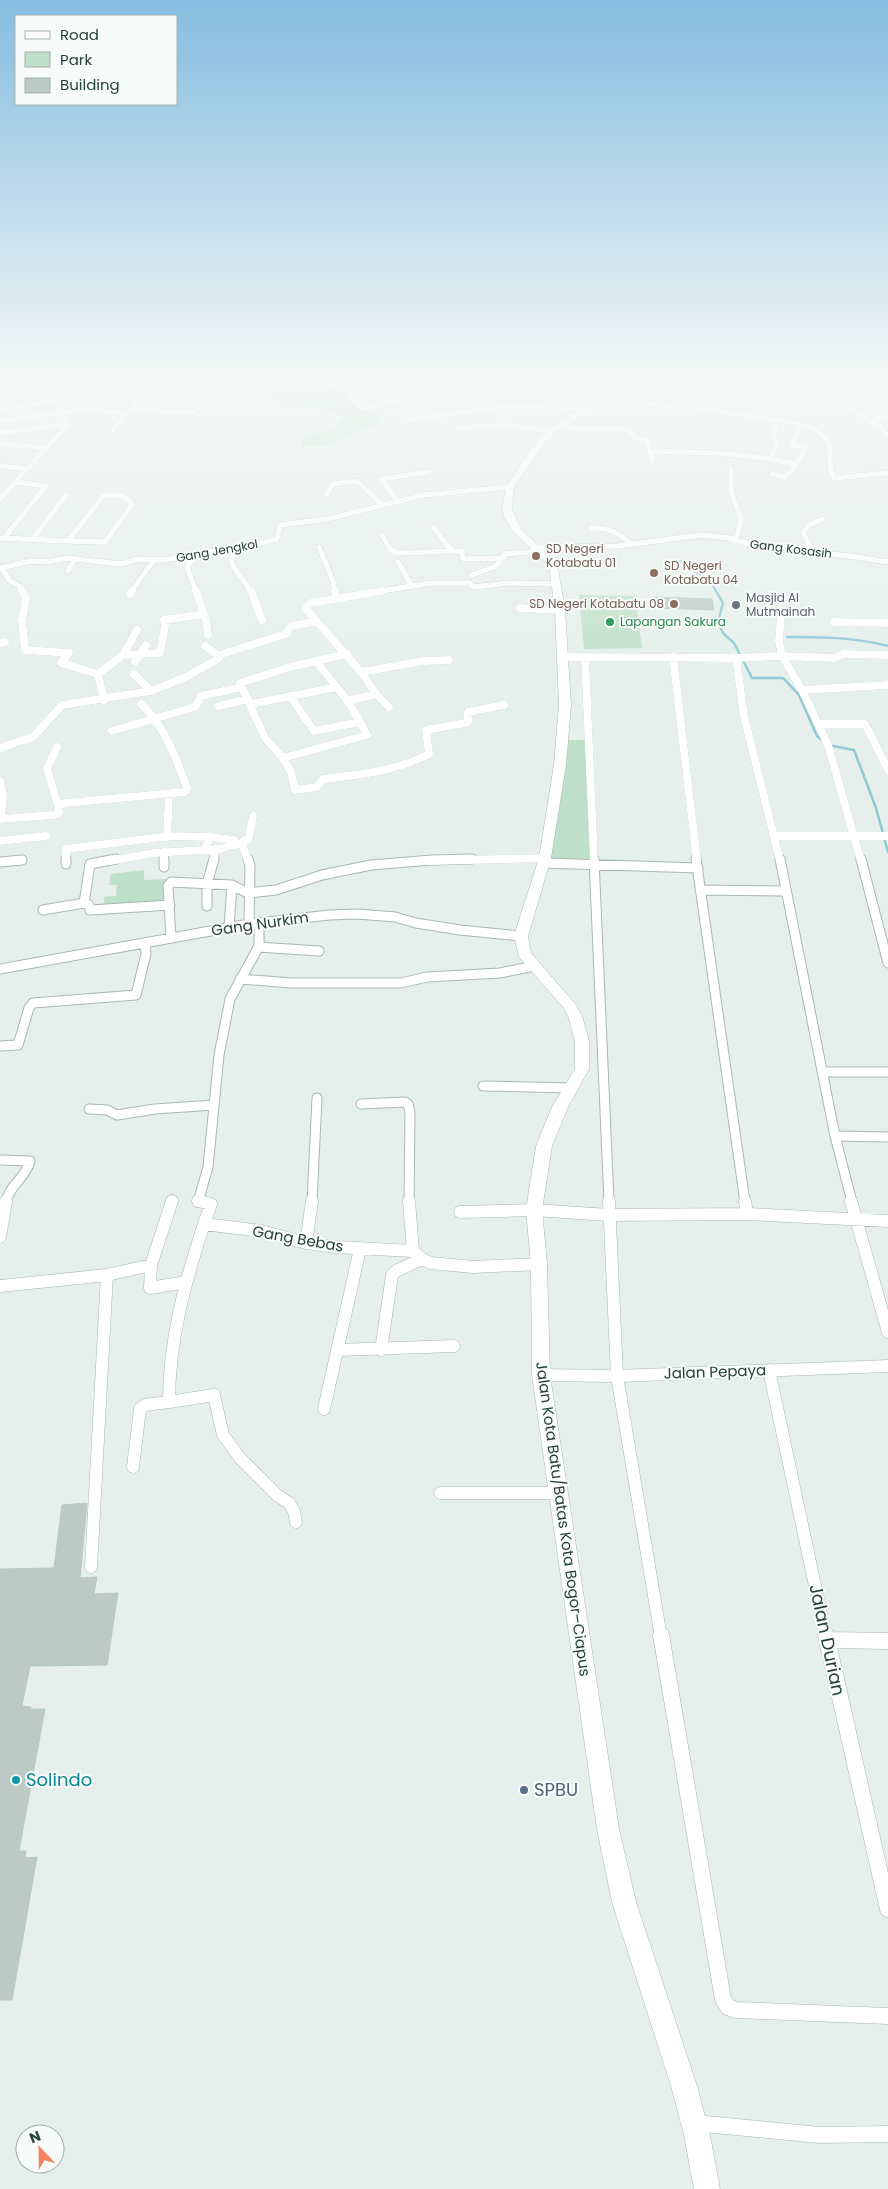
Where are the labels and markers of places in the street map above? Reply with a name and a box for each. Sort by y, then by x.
place label: SD Negeri Kotabatu 01 [546,540,616,571]
marker: SD Negeri Kotabatu 01 [530,550,542,562]
place label: SD Negeri Kotabatu 04 [664,557,738,588]
marker: SD Negeri Kotabatu 04 [648,567,660,579]
place label: Masjid Al Mutmainah [746,589,815,620]
place label: SD Negeri Kotabatu 08 [529,595,664,612]
marker: SD Negeri Kotabatu 08 [668,598,680,610]
marker: Masjid Al Mutmainah [730,599,742,611]
place label: Lapangan Sakura [620,613,726,630]
marker: Lapangan Sakura [604,616,616,628]
place label: Solindo [26,1767,92,1792]
marker: Solindo [10,1774,22,1786]
place label: SPBU [534,1777,578,1802]
marker: SPBU [518,1784,530,1796]

